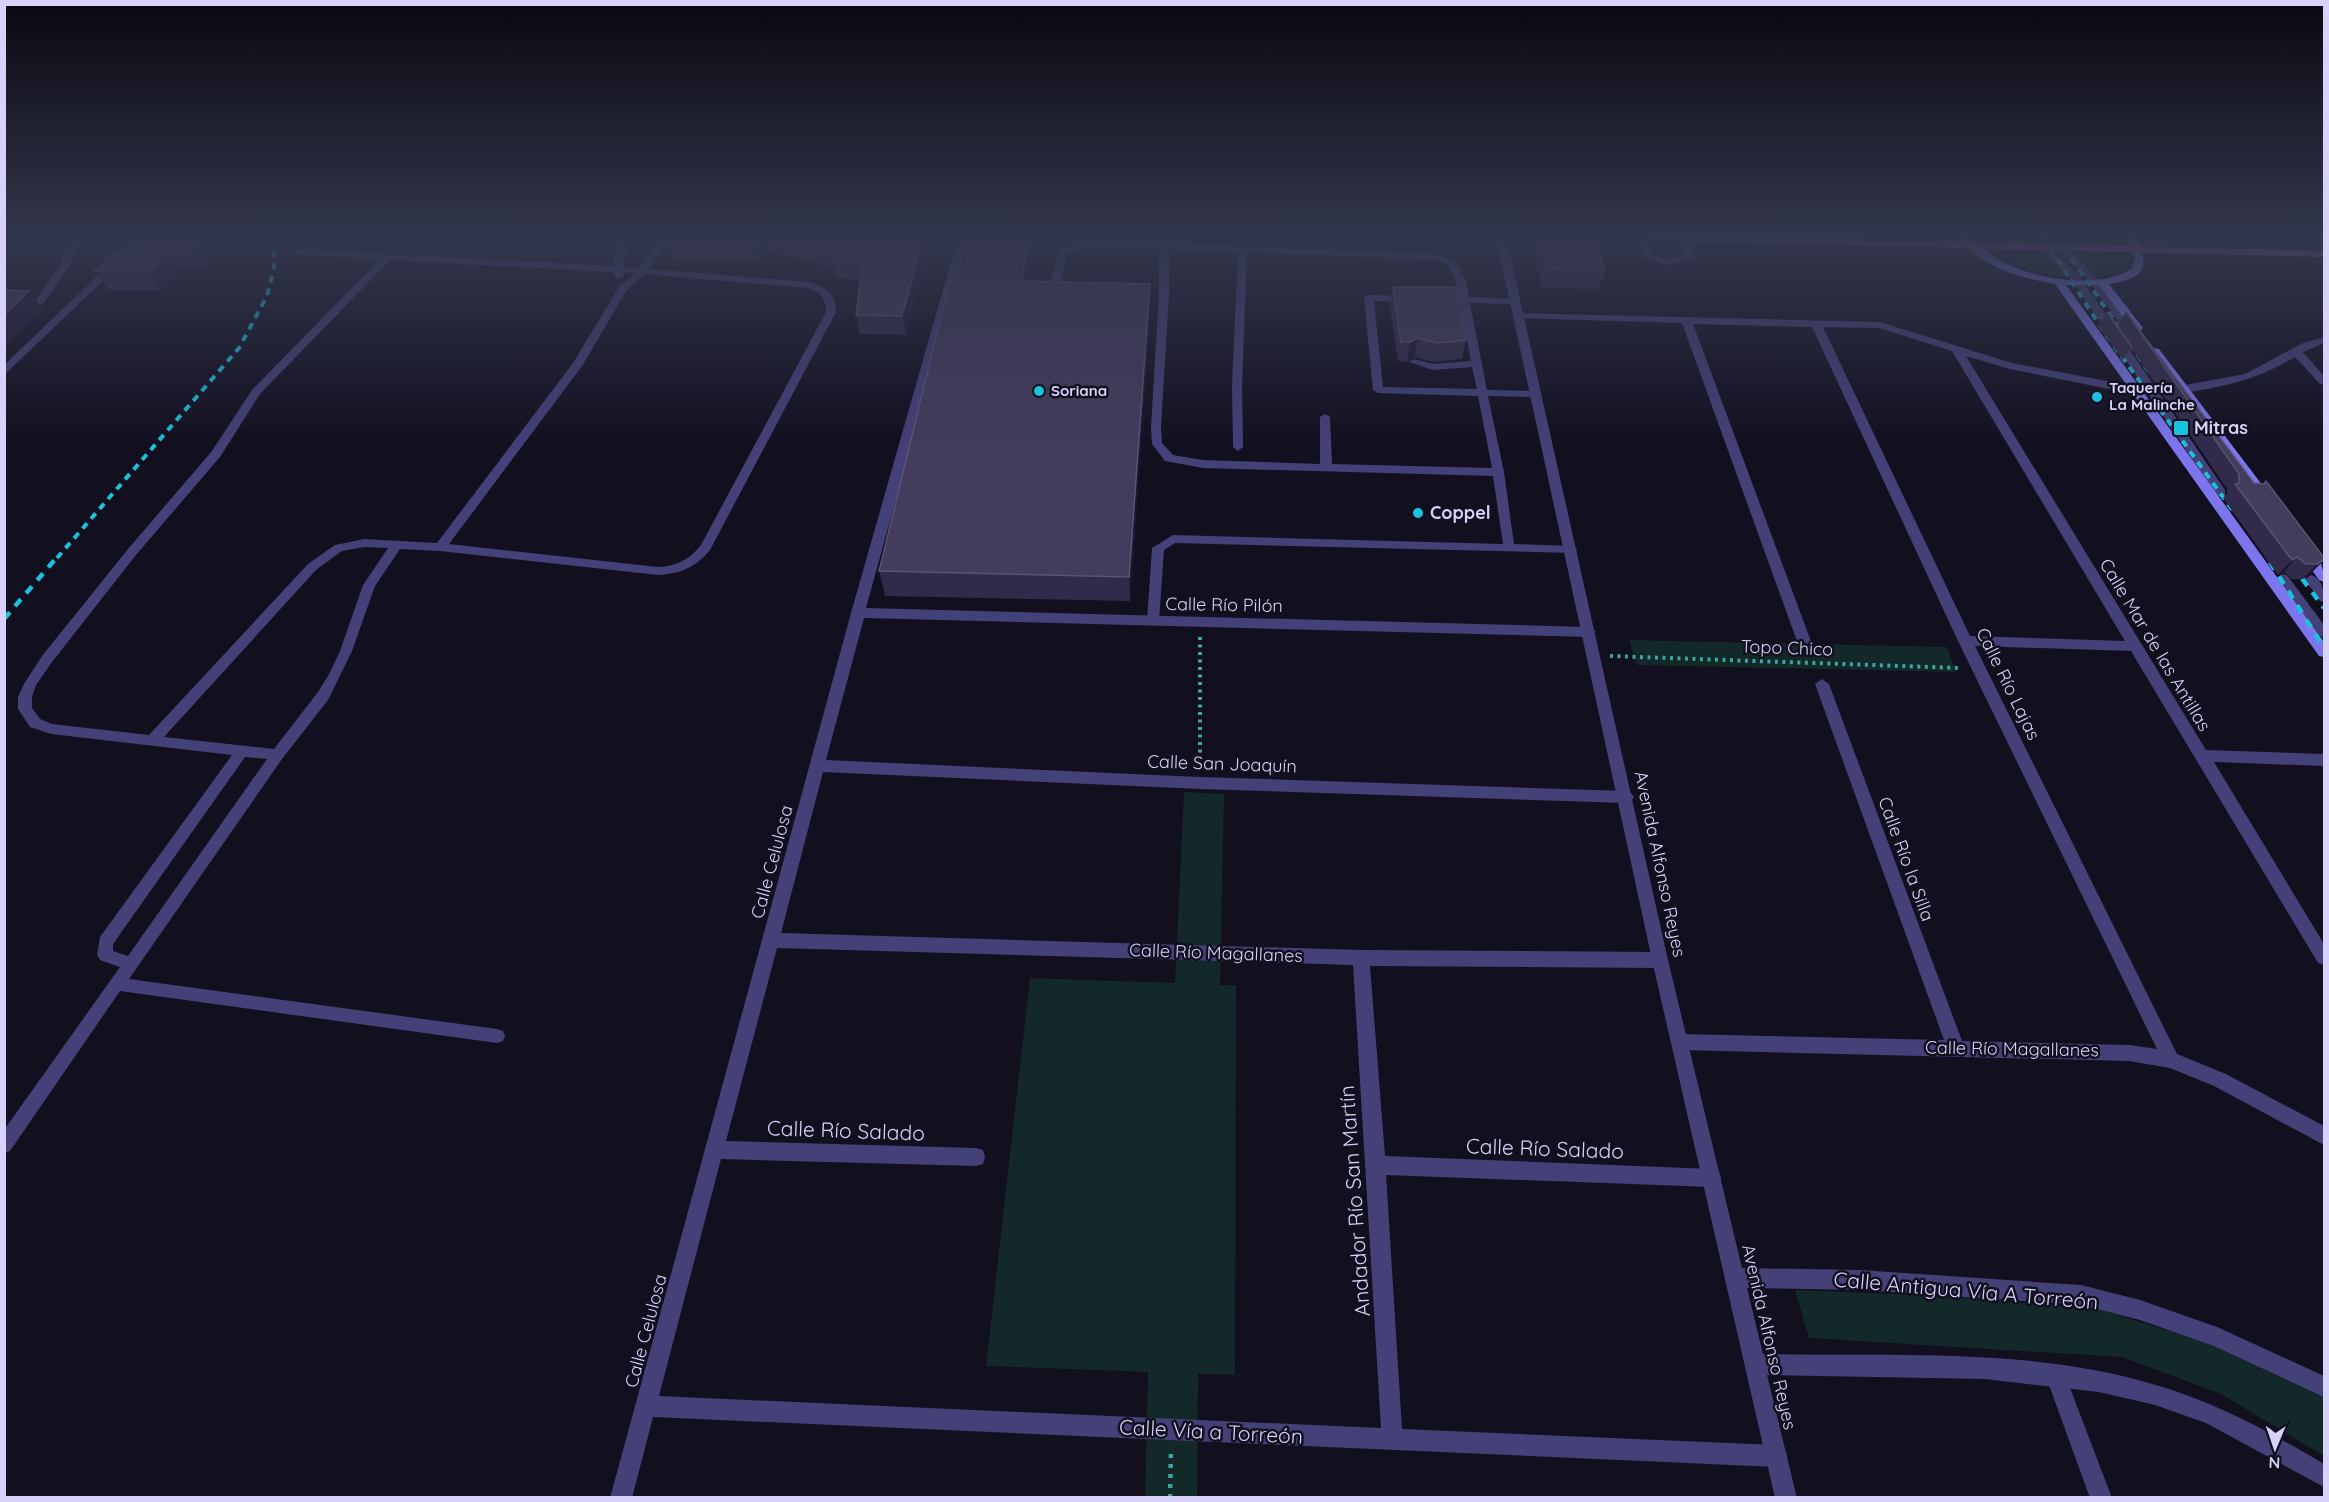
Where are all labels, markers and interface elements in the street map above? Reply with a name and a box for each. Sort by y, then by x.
place label: Taquería La Malinche [2109,378,2195,414]
place label: Soriana [1051,381,1107,400]
marker: Soriana [1032,384,1046,398]
marker: Taquería La Malinche [2090,390,2104,404]
place label: Mitras [2194,416,2248,439]
marker: Mitras [2172,419,2190,437]
place label: Coppel [1430,501,1491,524]
marker: Coppel [1411,506,1425,520]
street label: Calle Mar de las Antillas [2095,554,2216,735]
street label: Calle Río Pilón [1165,592,1283,617]
street label: Calle Río Lajas [1971,624,2046,744]
street label: Topo Chico [1740,634,1834,661]
street label: Calle San Joaquín [1147,749,1297,778]
street label: Avenida Alfonso Reyes [1630,769,1691,959]
street label: Calle Río la Silla [1873,794,1940,924]
street label: Calle Celulosa [745,803,798,921]
street label: Calle Río Magallanes [1129,938,1303,967]
street label: Calle Río Magallanes [1925,1035,2099,1062]
street label: Andador Río San Martín [1333,1085,1375,1318]
street label: Calle Río Salado [767,1114,925,1146]
street label: Calle Río Salado [1466,1132,1624,1164]
street label: Avenida Alfonso Reyes [1737,1242,1802,1432]
street label: Calle Antigua Vía A Torreón [1833,1265,2100,1315]
street label: Calle Celulosa [619,1272,672,1390]
street label: Calle Vía a Torreón [1118,1413,1304,1449]
north arrow [2245,1418,2305,1478]
text: N [2268,1453,2281,1473]

